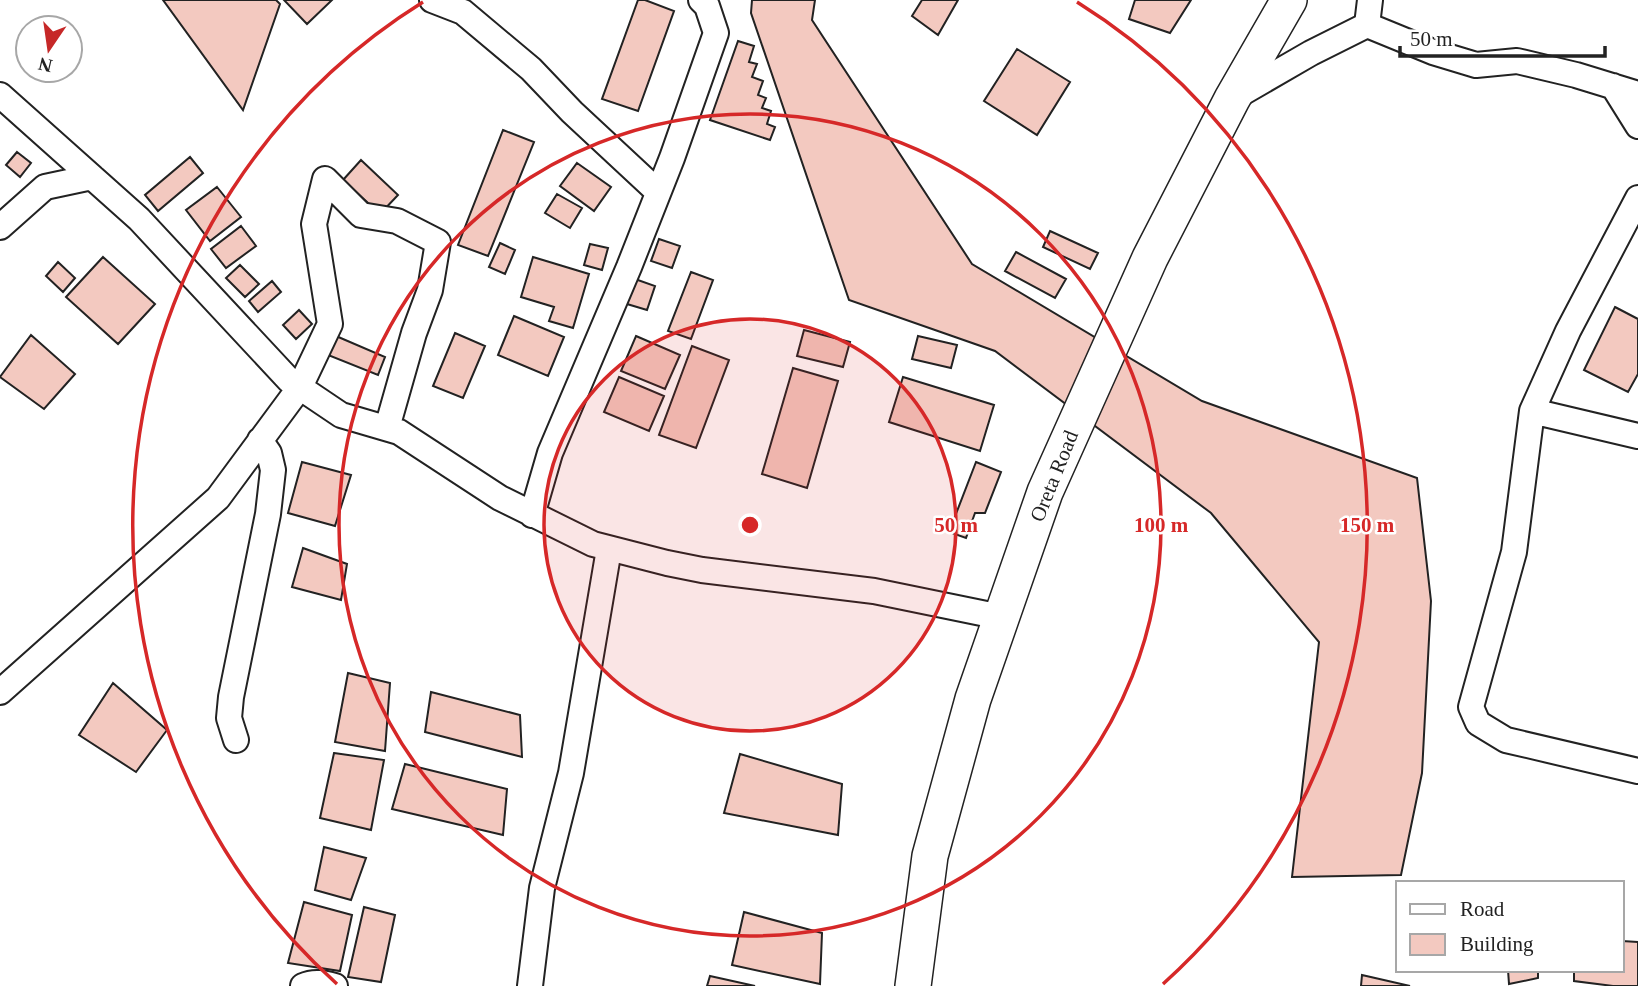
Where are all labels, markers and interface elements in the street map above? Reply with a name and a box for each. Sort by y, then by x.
north arrow [14,14,84,84]
scale bar [1400,14,1605,58]
text: 50 m [1410,27,1453,51]
text: N [36,53,54,77]
street label: Oreta Road [1025,426,1083,525]
centre of rings [738,513,762,537]
text: 50 m [934,513,978,537]
text: 100 m [1134,513,1189,537]
text: 150 m [1340,513,1395,537]
legend [1396,881,1624,972]
text: Road [1460,897,1505,921]
text: Building [1460,932,1534,956]

